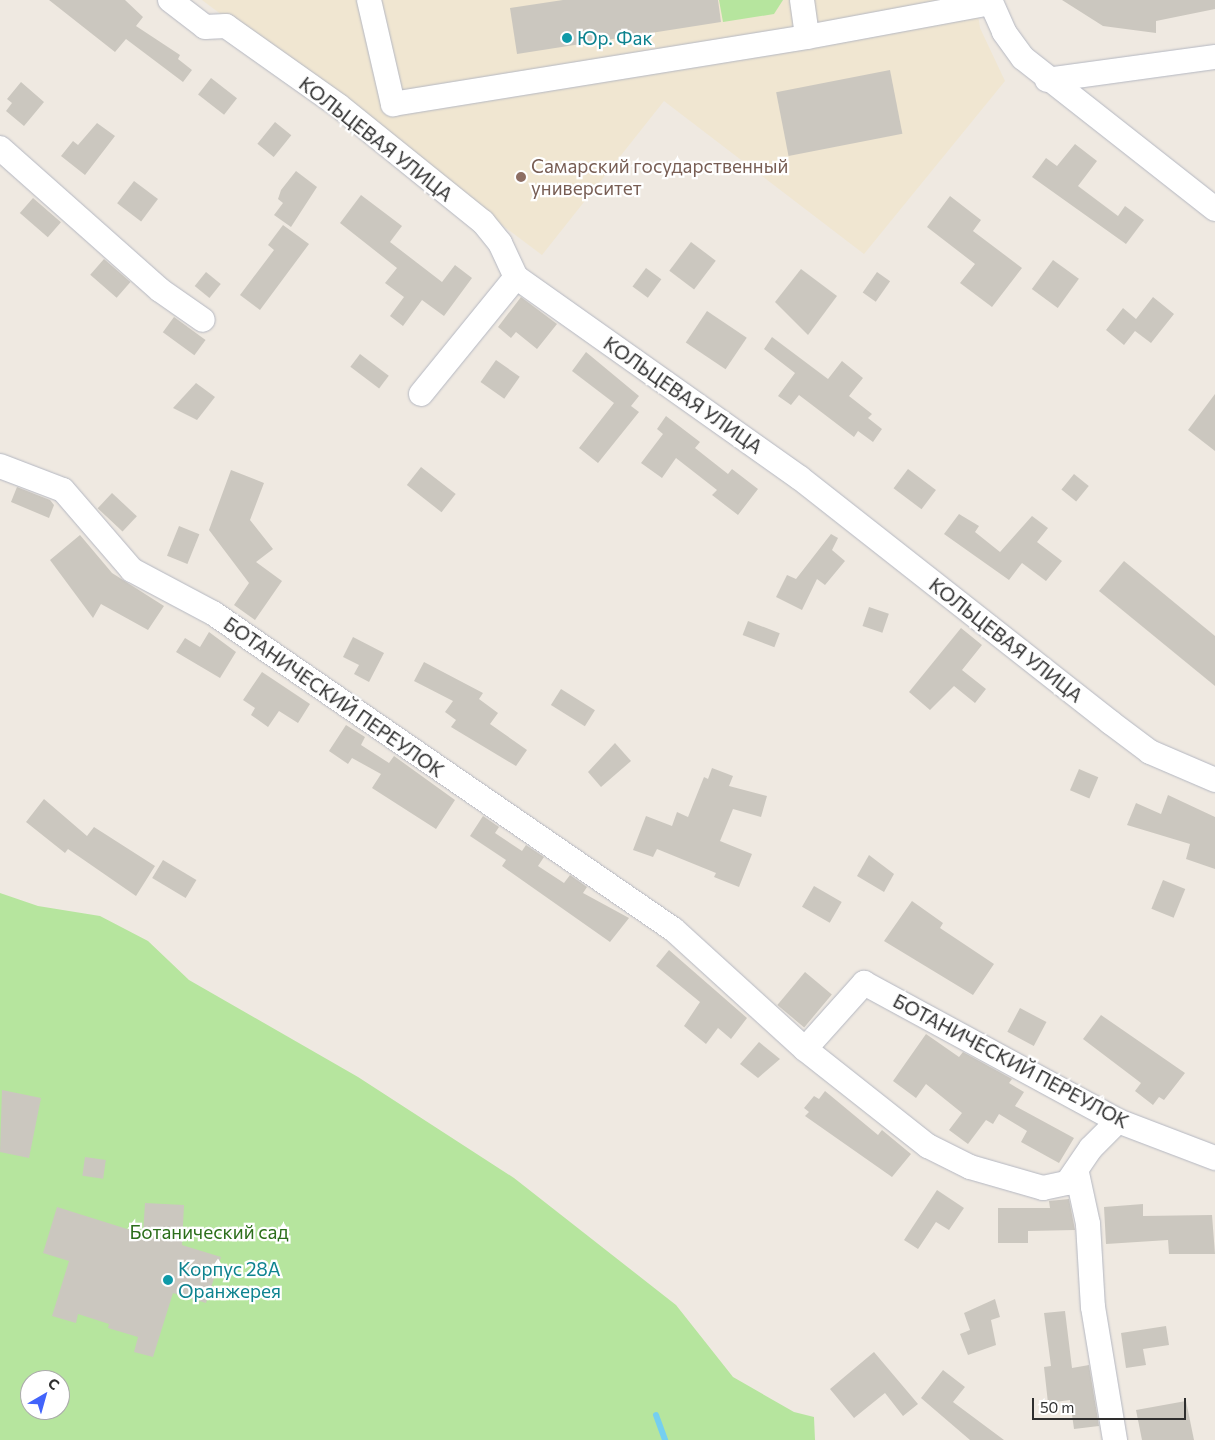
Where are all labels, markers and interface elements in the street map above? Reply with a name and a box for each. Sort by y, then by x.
place label: Юр. Фак [577,27,653,49]
marker: Юр. Фак [561,32,573,44]
street label: КОЛЬЦЕВАЯ УЛИЦА [295,72,457,206]
place label: Самарский государственный университет [531,155,788,199]
marker: Самарский государственный университет [515,171,527,183]
street label: КОЛЬЦЕВАЯ УЛИЦА [599,332,767,458]
street label: КОЛЬЦЕВАЯ УЛИЦА [925,573,1087,707]
street label: БОТАНИЧЕСКИЙ ПЕРЕУЛОК [220,612,448,782]
street label: БОТАНИЧЕСКИЙ ПЕРЕУЛОК [889,989,1133,1133]
park label: Ботанический сад [129,1221,289,1243]
place label: Корпус 28А Оранжерея [178,1258,281,1302]
marker: Корпус 28А Оранжерея [162,1274,174,1286]
north arrow [20,1370,70,1420]
text: С [45,1374,63,1393]
scale bar [1035,1388,1189,1420]
text: 50 m [1040,1398,1074,1416]

